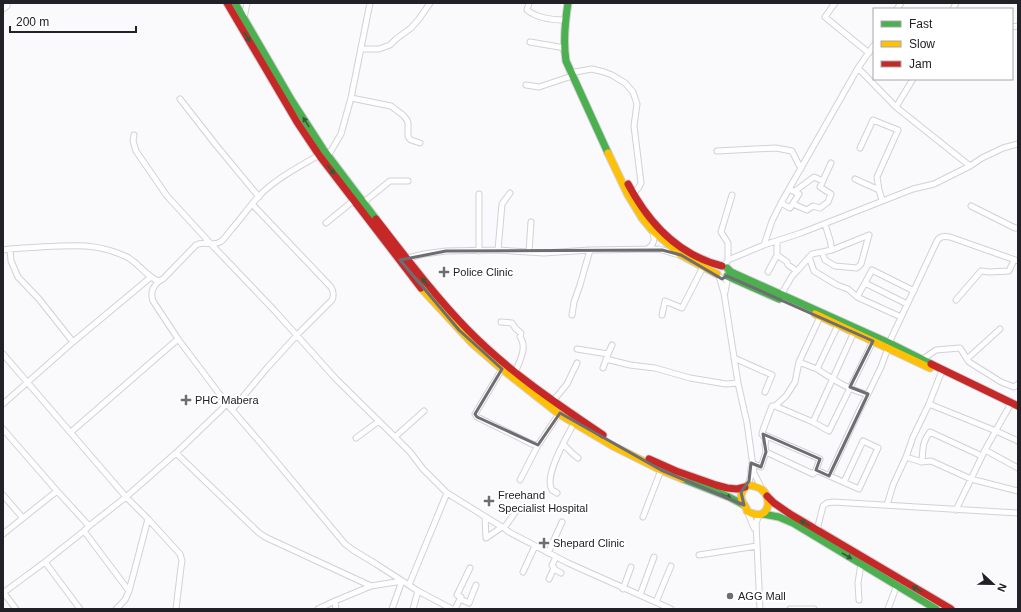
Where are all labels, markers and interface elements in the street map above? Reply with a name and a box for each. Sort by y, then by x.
scale bar [10,8,136,34]
legend [873,8,1013,80]
text: 200 m [16,15,49,29]
text: Fast [909,17,933,31]
one-way arrow [243,31,250,43]
text: Slow [909,37,935,51]
text: Jam [909,57,932,71]
one-way arrow [302,116,309,128]
one-way arrow [326,165,335,176]
marker: Police Clinic [438,266,450,278]
place label: Police Clinic [453,266,513,278]
one-way arrow [421,277,430,288]
marker: PHC Mabera [180,394,192,406]
place label: PHC Mabera [195,394,259,406]
place label: Freehand Specialist Hospital [498,489,588,514]
one-way arrow [720,494,732,500]
marker: Freehand Specialist Hospital [483,495,495,507]
one-way arrow [799,519,811,526]
marker: Shepard Clinic [538,537,550,549]
place label: Shepard Clinic [553,537,625,549]
one-way arrow [841,552,853,559]
north arrow [973,564,1013,604]
text: N [995,582,1009,594]
one-way arrow [911,586,923,593]
place label: AGG Mall [738,590,786,602]
marker: AGG Mall [725,591,735,601]

